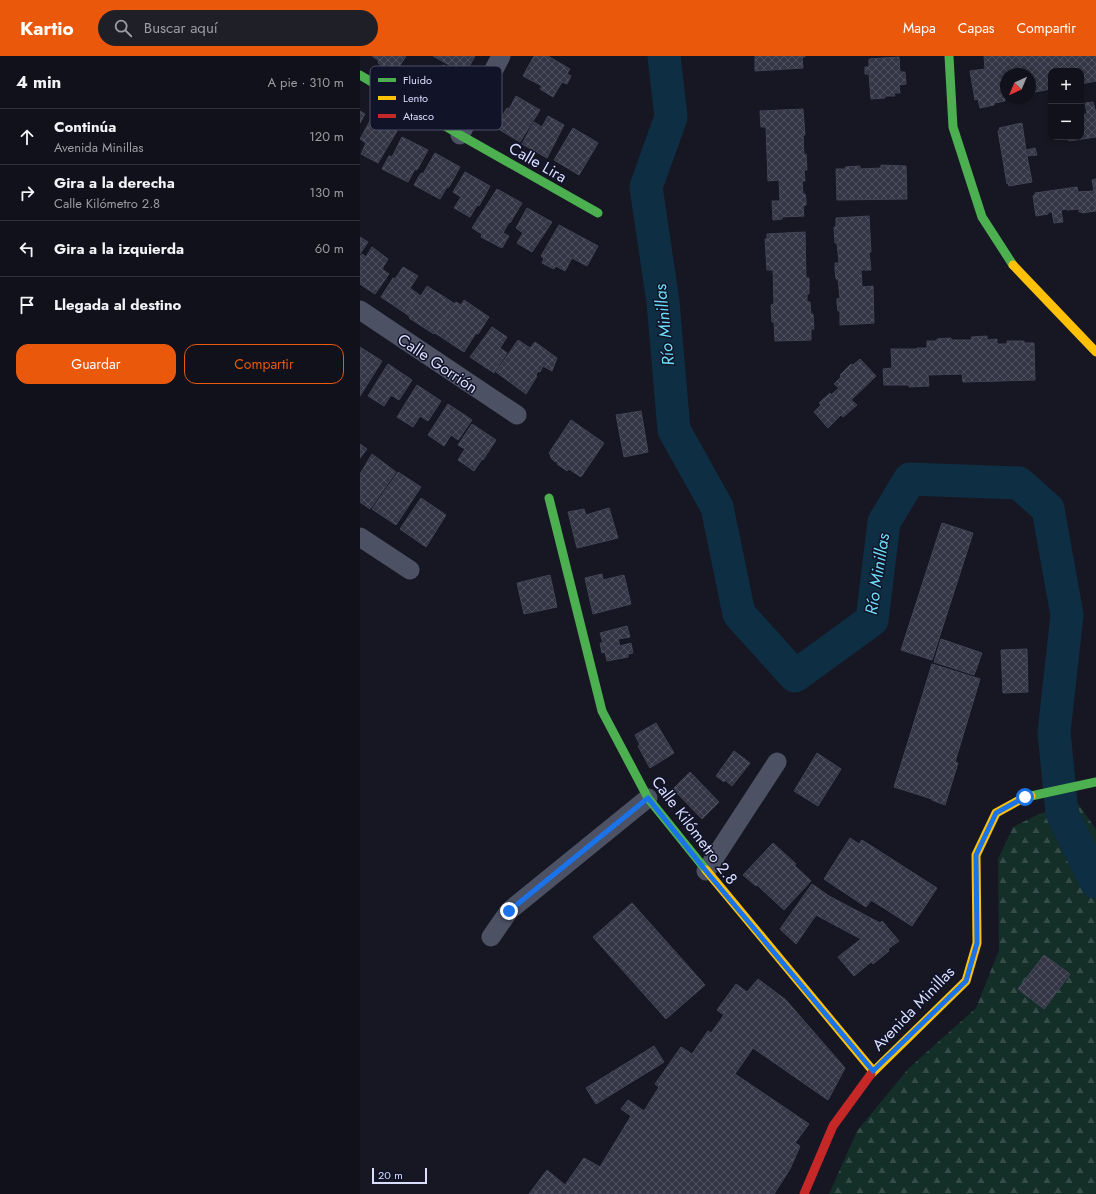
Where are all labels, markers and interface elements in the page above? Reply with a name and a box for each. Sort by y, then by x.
search box [98,10,378,46]
text: Kartio [20,15,74,42]
icon: search [112,17,134,39]
text: Buscar aquí [144,17,218,39]
text: Mapa [903,18,936,38]
text: Capas [958,18,995,38]
text: Compartir [1017,18,1076,38]
legend [370,66,502,130]
north arrow [1000,68,1036,104]
map controls [1048,68,1084,140]
button: + [1048,68,1084,104]
text: 4 min [16,70,61,94]
text: Fluido [403,72,432,88]
text: A pie · 310 m [268,73,344,92]
text: Lento [403,90,428,106]
button: − [1048,104,1084,140]
text: Atasco [403,108,434,124]
text: Continúa [54,116,116,138]
icon: ahead [16,126,38,148]
text: 120 m [309,127,344,146]
street label: Calle Lira [504,137,571,188]
text: Avenida Minillas [54,138,144,157]
text: Gira a la derecha [54,172,175,194]
icon: right [16,182,38,204]
text: 130 m [309,183,344,202]
text: Calle Kilómetro 2.8 [54,194,160,213]
icon: left [16,238,38,260]
text: Gira a la izquierda [54,238,184,260]
text: 60 m [315,239,344,258]
water label: Río Minillas [648,283,680,367]
icon: arrive [16,294,38,316]
text: Llegada al destino [54,294,181,316]
street label: Calle Gorrión [393,328,482,399]
button: Guardar [16,344,176,384]
button: Compartir [184,344,344,384]
water label: Río Minillas [859,531,895,616]
street label: Calle Kilómetro 2.8 [646,771,743,889]
route start [1016,788,1034,806]
route end [500,902,518,920]
street label: Avenida Minillas [867,961,960,1056]
scale bar [372,1166,427,1185]
text: 20 m [378,1167,403,1183]

